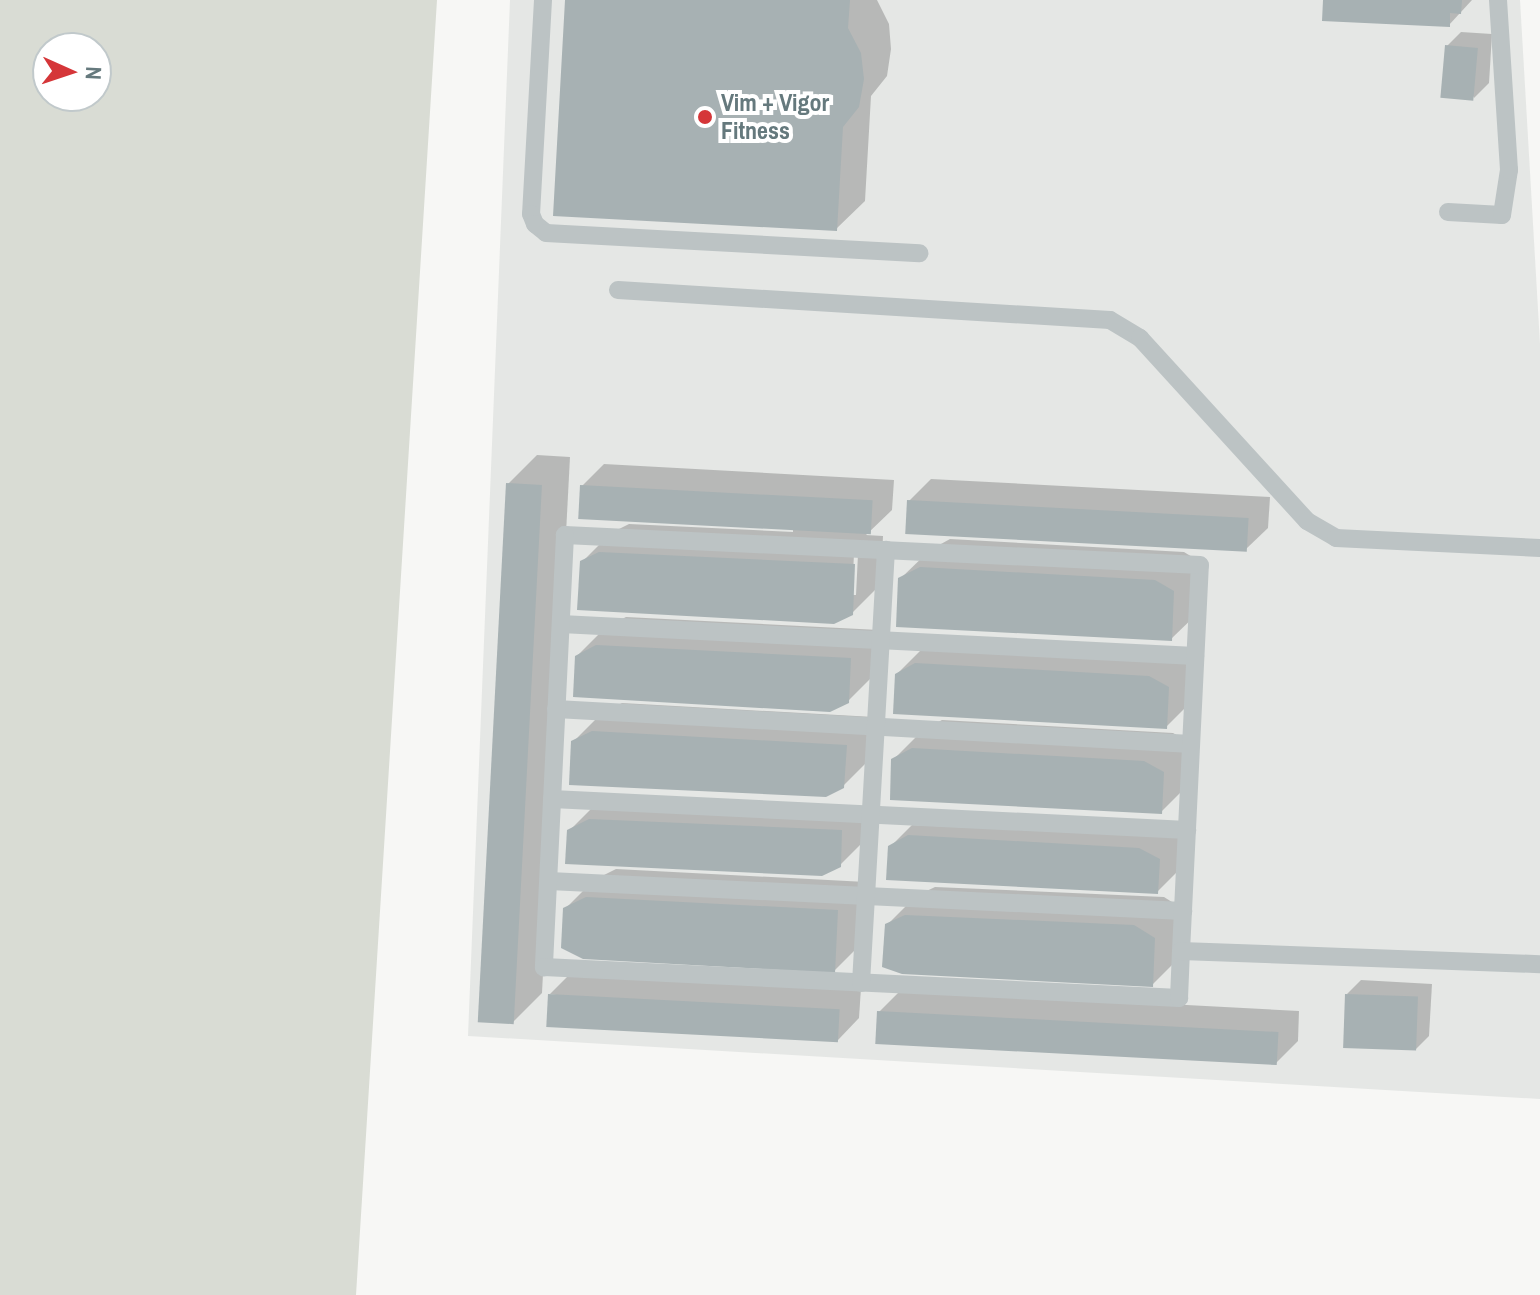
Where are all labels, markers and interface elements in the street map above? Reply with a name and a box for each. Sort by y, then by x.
north arrow [32,32,112,112]
text: N [79,66,109,80]
place label: Vim + Vigor Fitness [721,89,829,145]
marker: Vim + Vigor Fitness [696,108,714,126]

